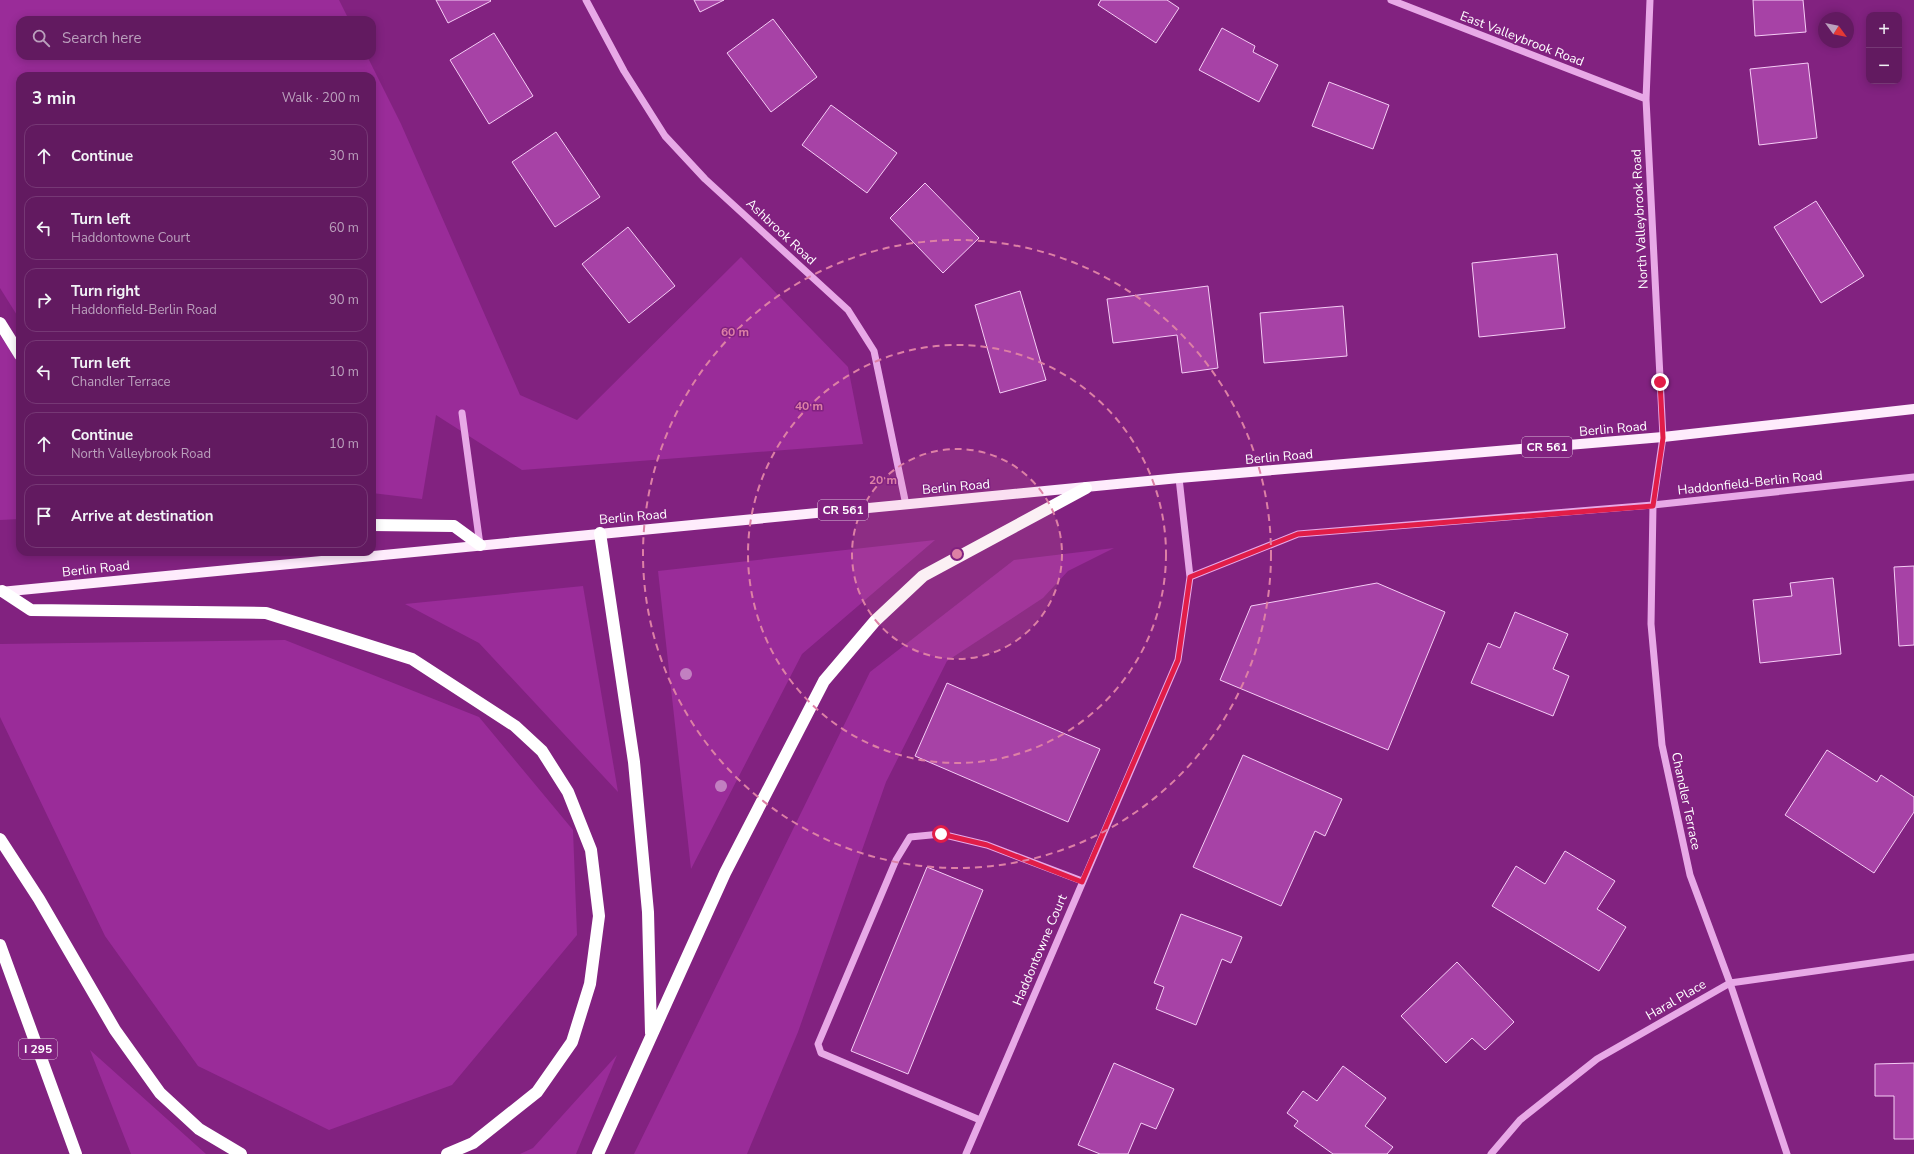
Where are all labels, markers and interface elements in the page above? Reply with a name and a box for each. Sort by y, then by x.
street label: East Valleybrook Road [1457,7,1587,71]
north arrow [1818,12,1854,48]
map controls [1866,12,1902,84]
button: + [1866,12,1902,48]
search box [16,16,376,60]
icon: search [30,27,52,49]
text: Search here [62,28,142,48]
button: − [1866,48,1902,84]
text: 3 min [32,87,76,110]
text: Walk · 200 m [282,89,360,107]
icon: ahead [33,145,55,167]
text: Continue [71,146,133,166]
text: 30 m [329,147,359,165]
street label: North Valleybrook Road [1627,149,1653,289]
street label: Ashbrook Road [742,195,820,269]
text: Turn left [71,209,130,229]
icon: left [33,217,55,239]
text: 60 m [329,219,359,237]
text: Haddontowne Court [71,229,190,247]
text: Turn right [71,281,140,301]
icon: right [33,289,55,311]
text: 90 m [329,291,359,309]
text: Haddonfield-Berlin Road [71,301,217,319]
text: 60 m [721,324,749,340]
text: Turn left [71,353,130,373]
icon: left [33,361,55,383]
text: 10 m [329,363,359,381]
text: Chandler Terrace [71,373,170,391]
route end [1651,373,1669,391]
text: 40 m [795,398,823,414]
street label: Berlin Road [1578,417,1648,441]
text: Continue [71,425,133,445]
icon: ahead [33,433,55,455]
text: 10 m [329,435,359,453]
road number: CR 561 [1522,437,1572,457]
text: North Valleybrook Road [71,445,211,463]
street label: Berlin Road [1244,445,1314,469]
street label: Haddonfield-Berlin Road [1677,466,1823,500]
text: 20 m [869,472,897,488]
street label: Berlin Road [921,475,991,499]
road number: CR 561 [818,500,868,520]
icon: arrive [33,505,55,527]
street label: Berlin Road [598,505,668,529]
text: Arrive at destination [71,506,214,526]
centre of rings [950,547,964,561]
street label: Berlin Road [61,556,131,582]
street label: Chandler Terrace [1667,751,1705,852]
route start [932,825,950,843]
street label: Haddontowne Court [1008,891,1072,1008]
street label: Haral Place [1642,975,1710,1025]
road number: I 295 [19,1039,57,1059]

